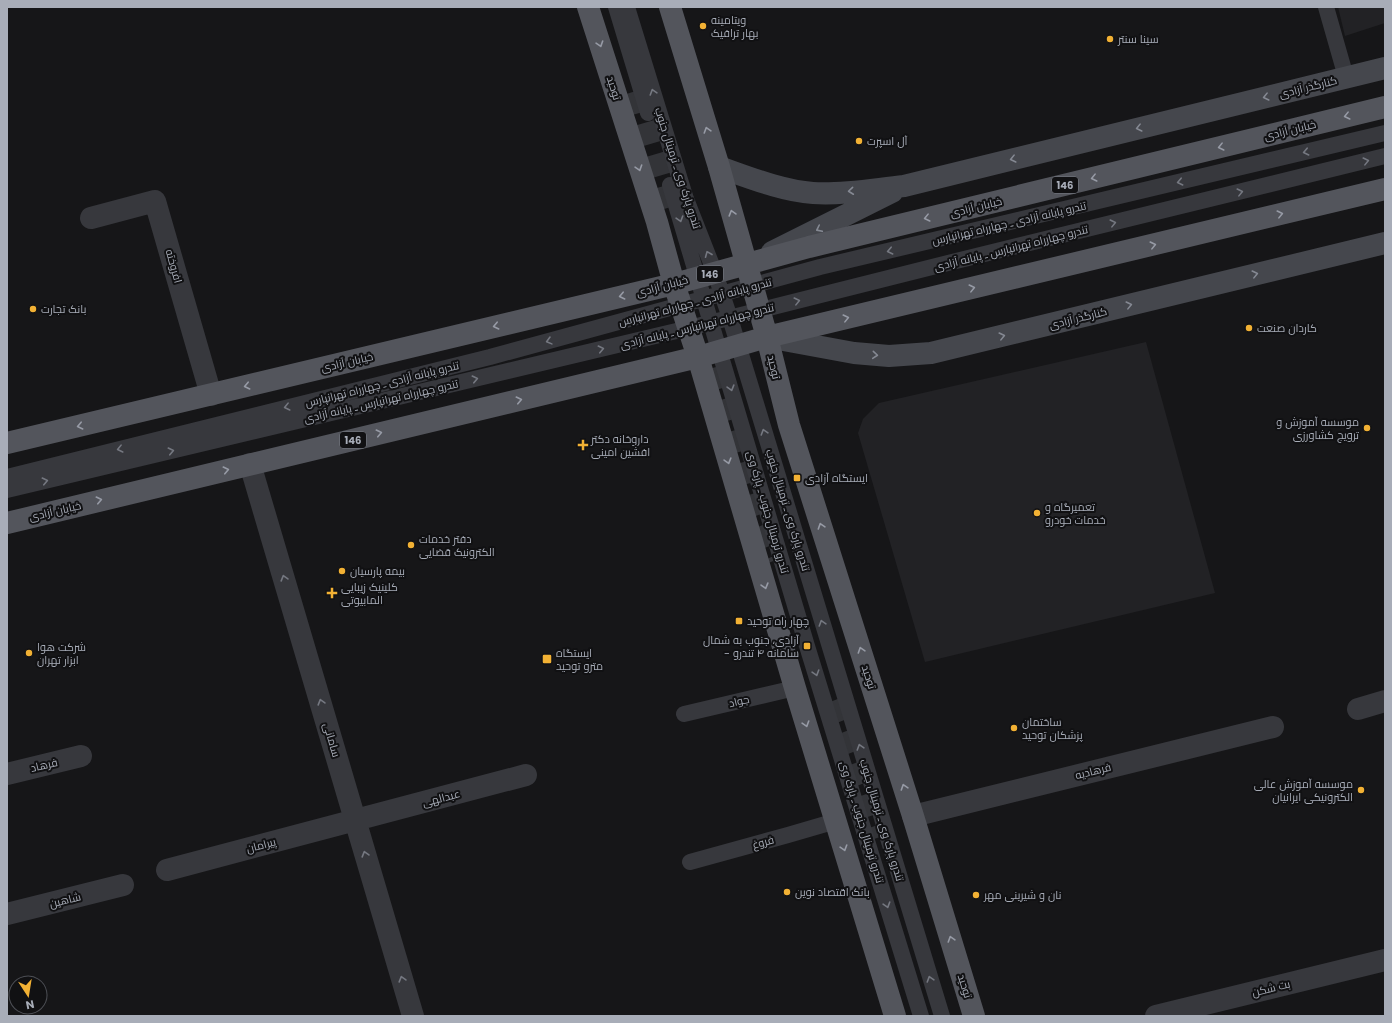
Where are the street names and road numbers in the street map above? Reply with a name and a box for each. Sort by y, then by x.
street label: کنارگذر آزادی [1277,72,1339,102]
street label: توحید [603,74,625,102]
street label: تندرو پارک وی ـ ترمینال جنوب [651,105,705,231]
street label: خیابان آزادی [1262,116,1318,144]
road number: 146 [1052,177,1078,193]
street label: خیابان آزادی [948,193,1004,221]
street label: تندرو پایانه آزادی ـ چهارراه تهرانپارس [930,197,1088,249]
street label: تندرو چهارراه تهرانپارس ـ پایانه آزادی [932,221,1090,275]
street label: افروخته [162,247,186,285]
road number: 146 [697,266,723,282]
street label: خیابان آزادی [634,271,690,301]
street label: تندرو پایانه آزادی ـ چهارراه تهرانپارس [617,274,773,330]
street label: تندرو چهارراه تهرانپارس ـ پایانه آزادی [618,299,776,353]
street label: کنارگذر آزادی [1047,303,1109,333]
street label: خیابان آزادی [319,348,375,376]
street label: توحید [763,353,785,381]
street label: تندرو پایانه آزادی ـ چهارراه تهرانپارس [303,357,461,411]
street label: تندرو چهارراه تهرانپارس ـ پایانه آزادی [302,375,460,427]
road number: 146 [340,432,366,448]
street label: تندرو پارک وی ـ ترمینال جنوب [762,447,814,573]
street label: تندرو ترمینال جنوب ـ پارک وی [743,449,793,575]
street label: خیابان آزادی [27,497,83,525]
street label: توحید [858,663,880,691]
street label: جواد [727,691,751,711]
street label: سامانی [319,721,345,759]
street label: فرهاد [29,754,59,776]
street label: تندرو پارک وی ـ ترمینال جنوب [856,757,908,883]
street label: تندرو ترمینال جنوب ـ پارک وی [836,759,888,885]
street label: فرهادیه [1073,759,1113,783]
street label: عبدالهی [420,785,462,811]
street label: فروغ [750,831,776,853]
street label: پیرامان [244,833,278,857]
street label: شاهین [48,888,82,912]
street label: توحید [954,972,976,1000]
street label: بت شکن [1250,976,1292,1000]

